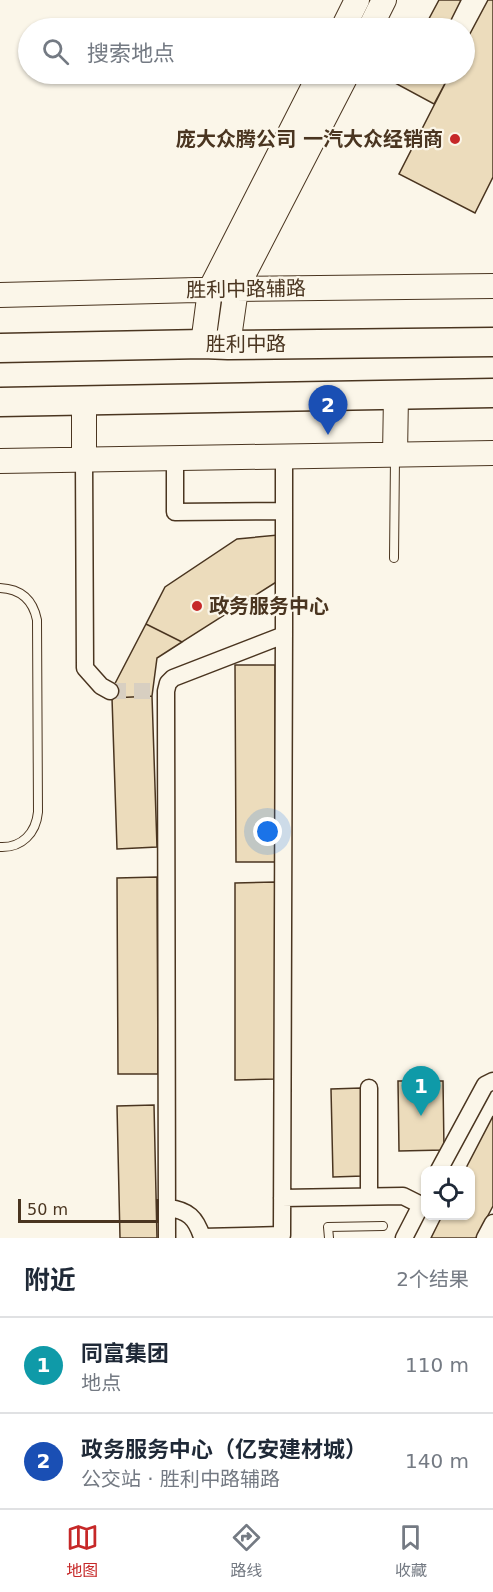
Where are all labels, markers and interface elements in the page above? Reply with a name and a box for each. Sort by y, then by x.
search box [18,18,475,84]
icon: search [39,35,72,68]
text: 搜索地点 [87,41,175,66]
place label: 庞大众腾公司 一汽大众经销商 [176,127,443,151]
marker: 庞大众腾公司 一汽大众经销商 [448,132,462,146]
street label: 胜利中路辅路 [186,276,306,302]
street label: 胜利中路 [206,332,286,356]
pin: 2 [308,386,348,435]
place label: 政务服务中心 [209,594,329,618]
marker: 政务服务中心 [190,599,204,613]
your location [253,817,282,846]
pin: 1 [402,1066,440,1116]
map controls [421,1166,475,1220]
button: locate [421,1166,475,1220]
scale bar [18,1196,159,1224]
text: 50 m [27,1200,68,1219]
text: 附近 [24,1265,76,1295]
text: 2个结果 [396,1267,469,1291]
text: 同富集团 [81,1341,169,1366]
text: 1 [37,1353,50,1377]
text: 110 m [405,1353,469,1377]
text: 地点 [81,1371,121,1395]
text: 政务服务中心（亿安建材城） [81,1437,367,1462]
text: 2 [37,1449,50,1473]
text: 140 m [405,1449,469,1473]
text: 公交站 · 胜利中路辅路 [81,1467,280,1491]
tab: 地图 [66,1521,99,1581]
tab: 路线 [230,1521,263,1581]
tab: 收藏 [394,1521,427,1581]

